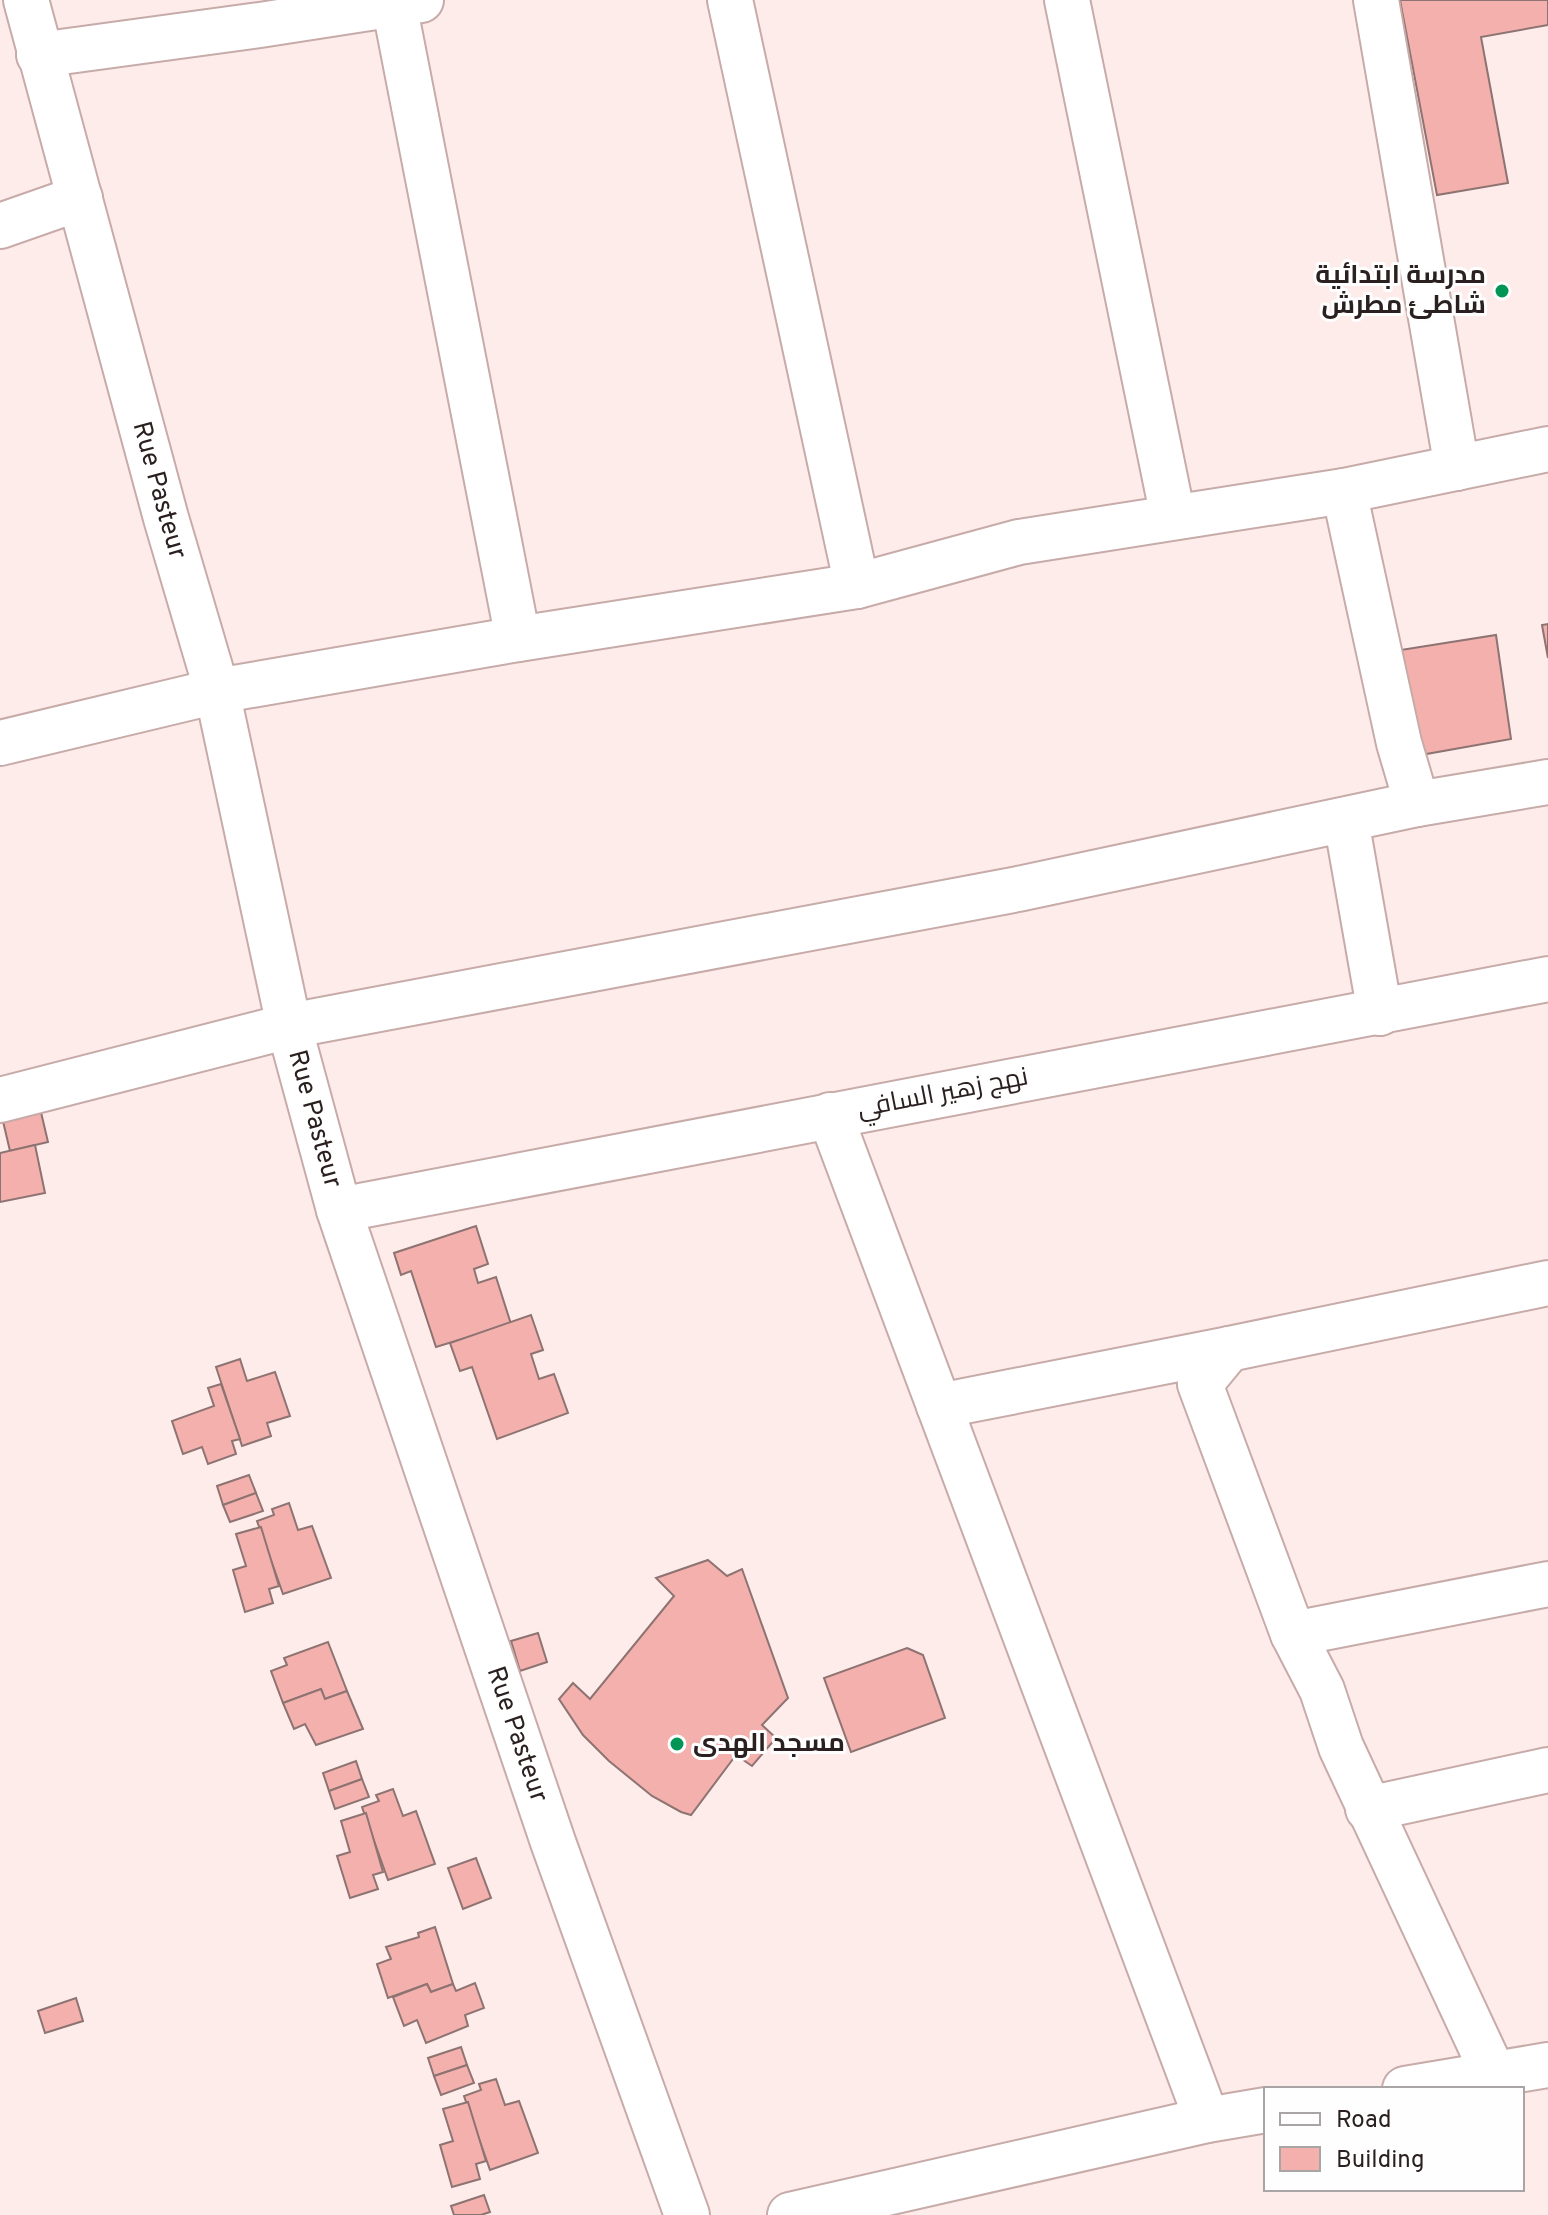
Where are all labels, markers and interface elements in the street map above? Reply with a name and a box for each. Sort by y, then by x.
place label: مدرسة ابتدائية شاطئ مطرش [1315,260,1486,323]
marker: مدرسة ابتدائية شاطئ مطرش [1493,282,1511,300]
street label: Rue Pasteur [124,418,194,563]
street label: Rue Pasteur [280,1046,349,1192]
street label: نهج زهير السافي [855,1061,1032,1129]
street label: Rue Pasteur [478,1662,555,1807]
place label: مسجد الهدى [693,1728,845,1761]
marker: مسجد الهدى [668,1735,686,1753]
legend [1264,2087,1524,2191]
text: Road [1336,2106,1392,2136]
text: Building [1336,2146,1425,2176]

